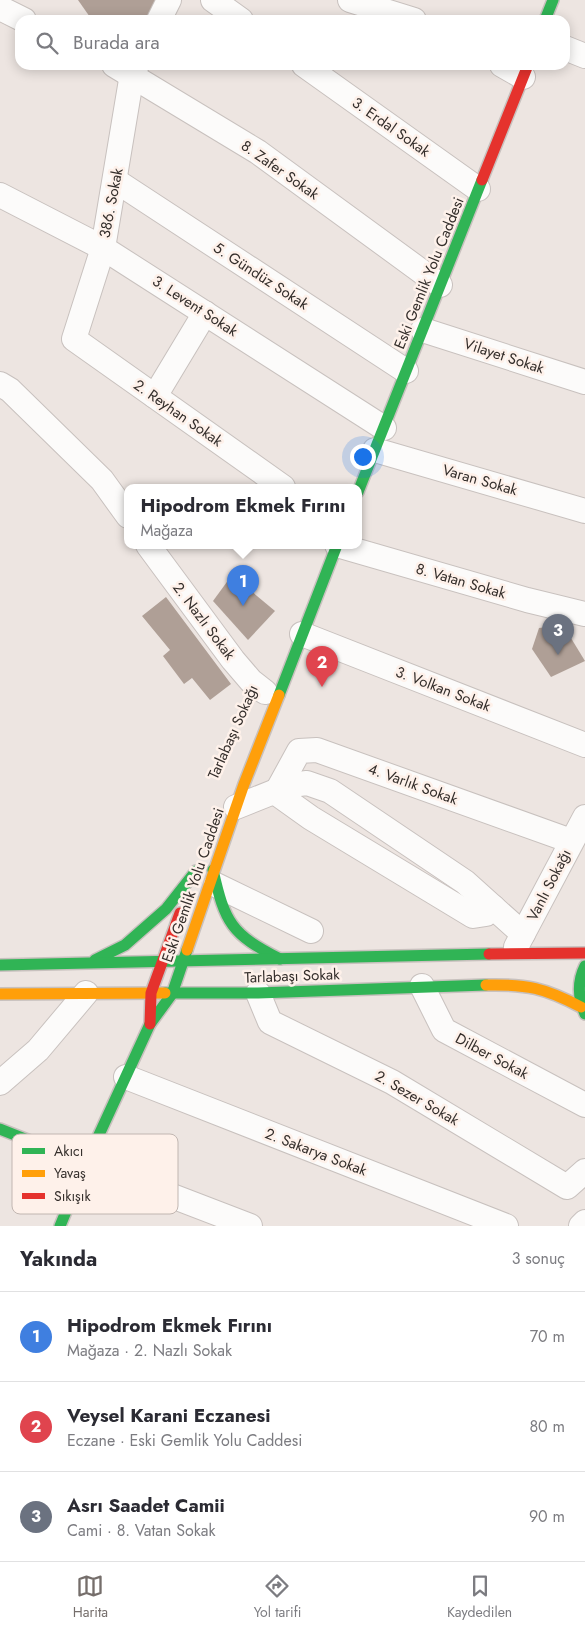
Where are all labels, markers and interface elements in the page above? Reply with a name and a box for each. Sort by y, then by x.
search box [15,15,570,70]
icon: search [33,29,61,57]
text: Burada ara [73,29,160,56]
street label: 3. Erdal Sokak [347,92,435,162]
street label: 8. Zafer Sokak [236,135,324,205]
street label: 386. Sokak [93,166,129,240]
street label: Eski Gemlik Yolu Caddesi [388,194,470,352]
street label: 5. Gündüz Sokak [209,237,313,315]
street label: 3. Levent Sokak [148,270,242,342]
street label: Vilayet Sokak [461,333,547,379]
street label: 2. Reyhan Sokak [129,374,227,452]
your location [350,444,376,470]
street label: Varan Sokak [440,459,521,501]
popup [124,484,362,549]
text: Hipodrom Ekmek Fırını [141,492,346,519]
text: Mağaza [141,519,193,542]
street label: 8. Vatan Sokak [413,558,509,604]
pin: 1 [227,565,259,606]
street label: 2. Nazlı Sokak [168,578,241,665]
pin: 3 [542,614,574,655]
pin: 2 [306,646,338,687]
street label: 3. Volkan Sokak [392,661,494,717]
street label: Tarlabaşı Sokağı [202,681,264,783]
street label: 4. Varlık Sokak [365,758,461,811]
street label: Eski Gemlik Yolu Caddesi [156,805,230,965]
street label: Vanlı Sokağı [521,845,577,925]
street label: Tarlabaşı Sokak [244,963,341,989]
street label: Dilber Sokak [451,1027,533,1085]
street label: 2. Sezer Sokak [371,1065,464,1131]
street label: 2. Sakarya Sokak [262,1122,371,1182]
legend [12,1134,178,1214]
text: Akıcı [54,1141,83,1161]
text: Yavaş [54,1163,86,1183]
text: Sıkışık [54,1186,91,1206]
text: Yakında [20,1244,97,1274]
text: 3 sonuç [512,1247,565,1270]
text: Hipodrom Ekmek Fırını [67,1312,272,1339]
text: 1 [32,1325,40,1348]
text: 70 m [530,1325,565,1348]
text: Mağaza · 2. Nazlı Sokak [67,1339,232,1362]
text: Veysel Karani Eczanesi [67,1402,271,1429]
text: 2 [31,1415,41,1438]
text: 80 m [529,1415,565,1438]
text: Eczane · Eski Gemlik Yolu Caddesi [67,1429,302,1452]
text: Asrı Saadet Camii [67,1492,225,1519]
text: 3 [31,1505,41,1528]
text: 90 m [529,1505,565,1528]
text: Cami · 8. Vatan Sokak [67,1519,215,1542]
tab: Harita [73,1572,108,1622]
tab: Yol tarifi [254,1572,301,1622]
tab: Kaydedilen [447,1572,512,1622]

